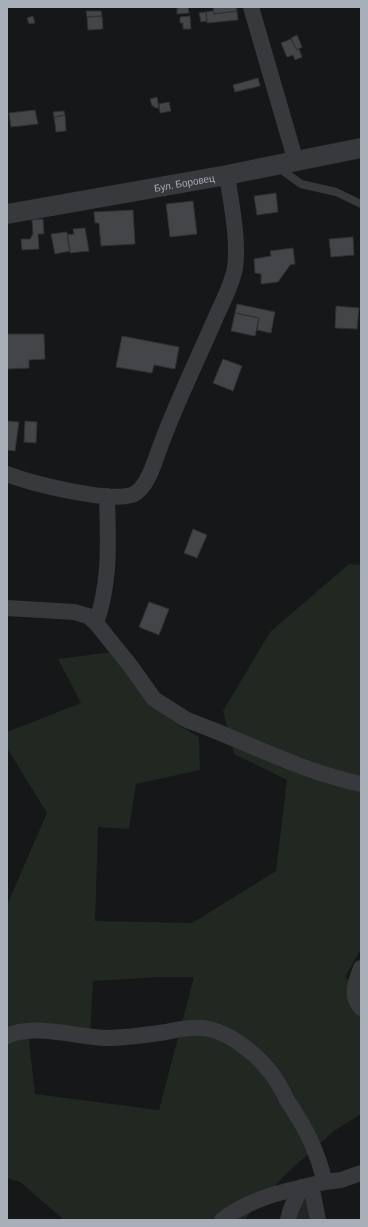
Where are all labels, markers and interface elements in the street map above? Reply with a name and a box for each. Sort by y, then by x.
street label: Бул. Боровец [153,171,216,194]

